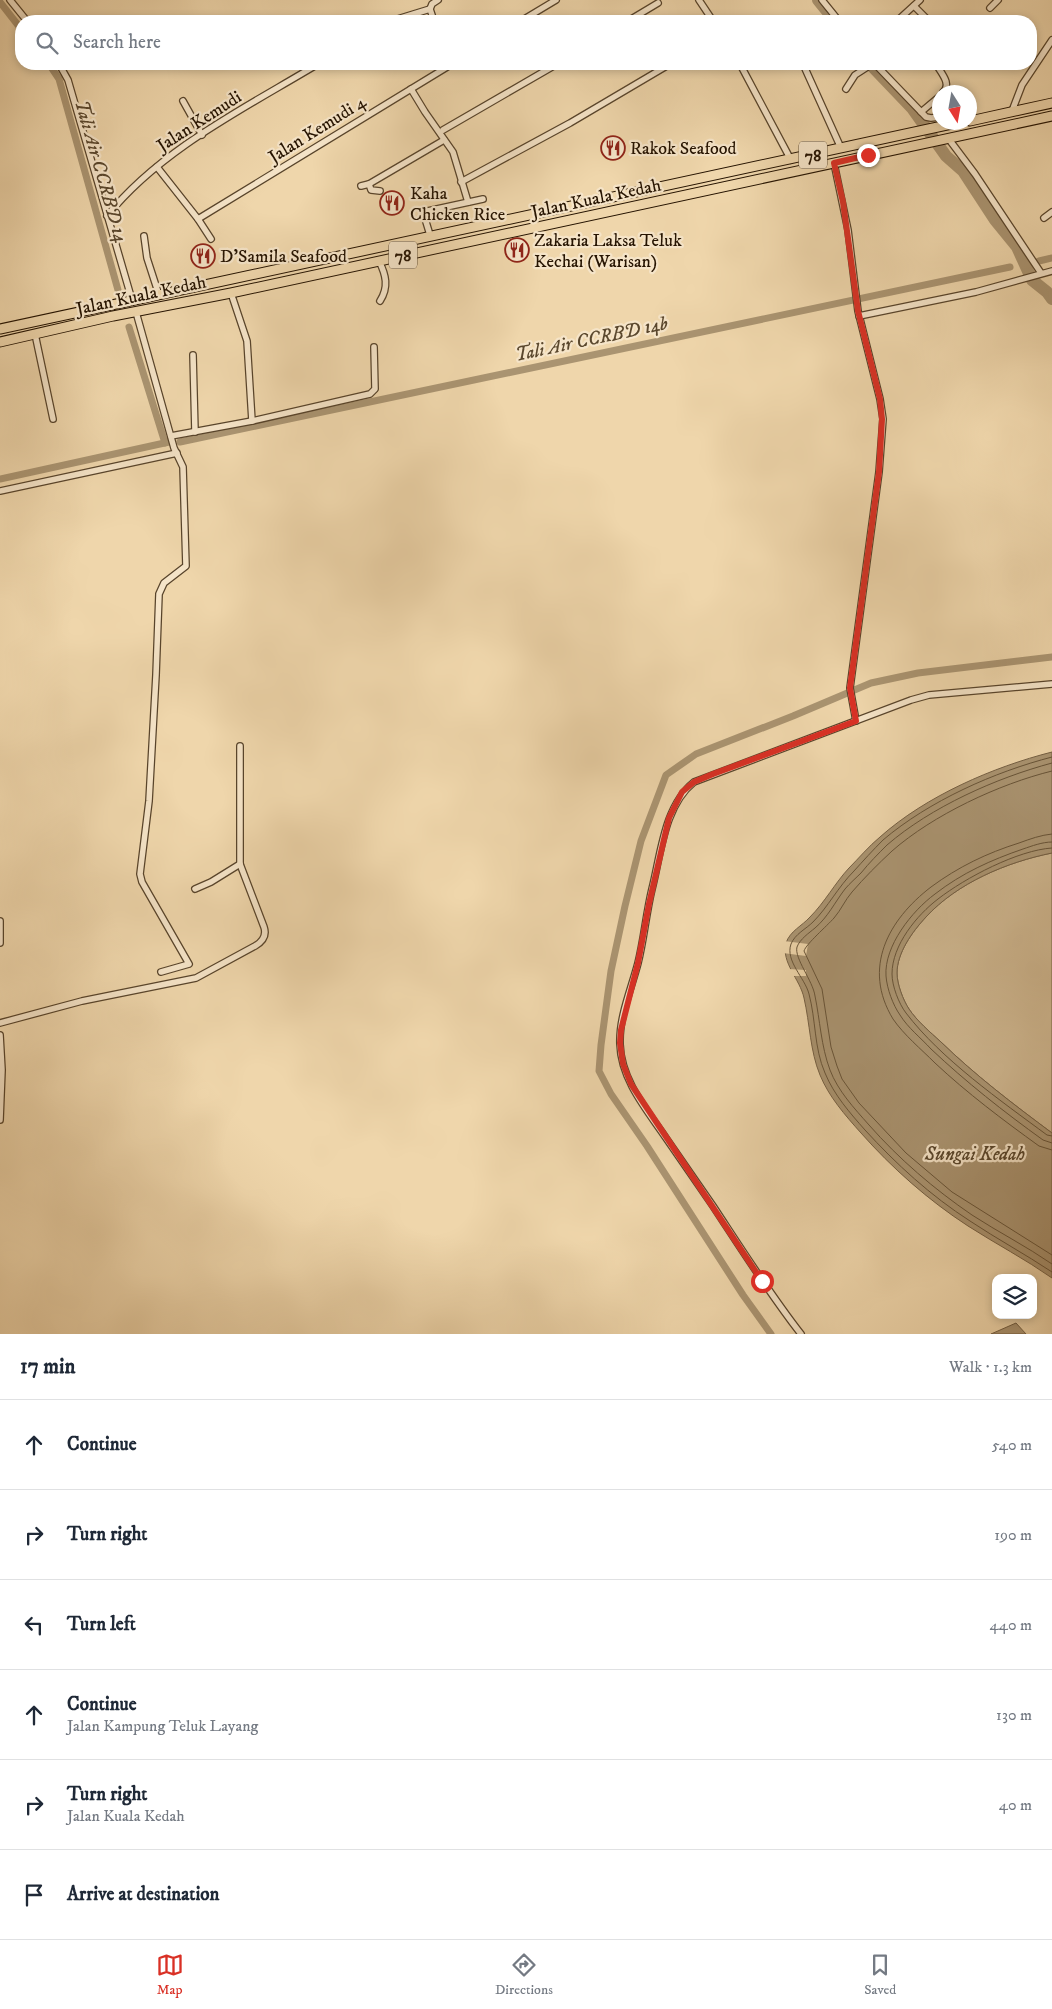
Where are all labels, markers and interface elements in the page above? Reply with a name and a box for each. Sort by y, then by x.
search box [15,15,1037,70]
icon: search [33,29,61,57]
text: Search here [73,31,161,54]
north arrow [932,85,977,130]
street label: Jalan Kemudi [151,86,246,158]
street label: Jalan Kemudi 4 [263,91,371,170]
water label: Tali Air CCRBD 14 [69,97,132,245]
restaurant icon: Rakok Seafood [600,135,626,161]
place label: Rakok Seafood [630,138,737,160]
road number: 78 [799,142,827,168]
route end [857,144,880,167]
street label: Jalan Kuala Kedah [527,174,664,224]
place label: Kaha Chicken Rice [410,183,505,226]
restaurant icon: Kaha Chicken Rice [379,190,405,216]
place label: Zakaria Laksa Teluk Kechai (Warisan) [534,230,682,273]
restaurant icon: Zakaria Laksa Teluk Kechai (Warisan) [504,237,530,263]
road number: 78 [389,242,417,268]
restaurant icon: D'Samila Seafood [190,243,216,269]
place label: D'Samila Seafood [220,246,347,268]
street label: Jalan Kuala Kedah [72,271,209,321]
water label: Tali Air CCRBD 14b [513,312,670,367]
water label: Sungai Kedah [924,1143,1026,1166]
route start [751,1270,774,1293]
map controls [992,1274,1037,1319]
button: layers [992,1274,1037,1319]
text: 17 min [20,1354,75,1380]
text: Walk · 1.3 km [949,1357,1032,1377]
icon: ahead [20,1431,48,1459]
text: Continue [67,1433,137,1456]
text: 540 m [992,1435,1032,1455]
icon: right [20,1521,48,1549]
text: Turn right [67,1523,147,1546]
text: 190 m [994,1525,1032,1545]
icon: left [20,1611,48,1639]
text: Turn left [67,1613,136,1636]
text: 440 m [990,1615,1032,1635]
text: Continue [67,1693,137,1716]
icon: ahead [20,1701,48,1729]
text: 130 m [996,1705,1032,1725]
text: Jalan Kampung Teluk Layang [67,1716,258,1736]
text: Turn right [67,1783,147,1806]
icon: right [20,1791,48,1819]
text: 40 m [999,1795,1032,1815]
text: Jalan Kuala Kedah [67,1806,185,1826]
icon: arrive [20,1881,48,1909]
text: Arrive at destination [67,1883,219,1906]
tab: Map [156,1951,184,1999]
tab: Directions [495,1951,553,1999]
tab: Saved [864,1951,896,1999]

